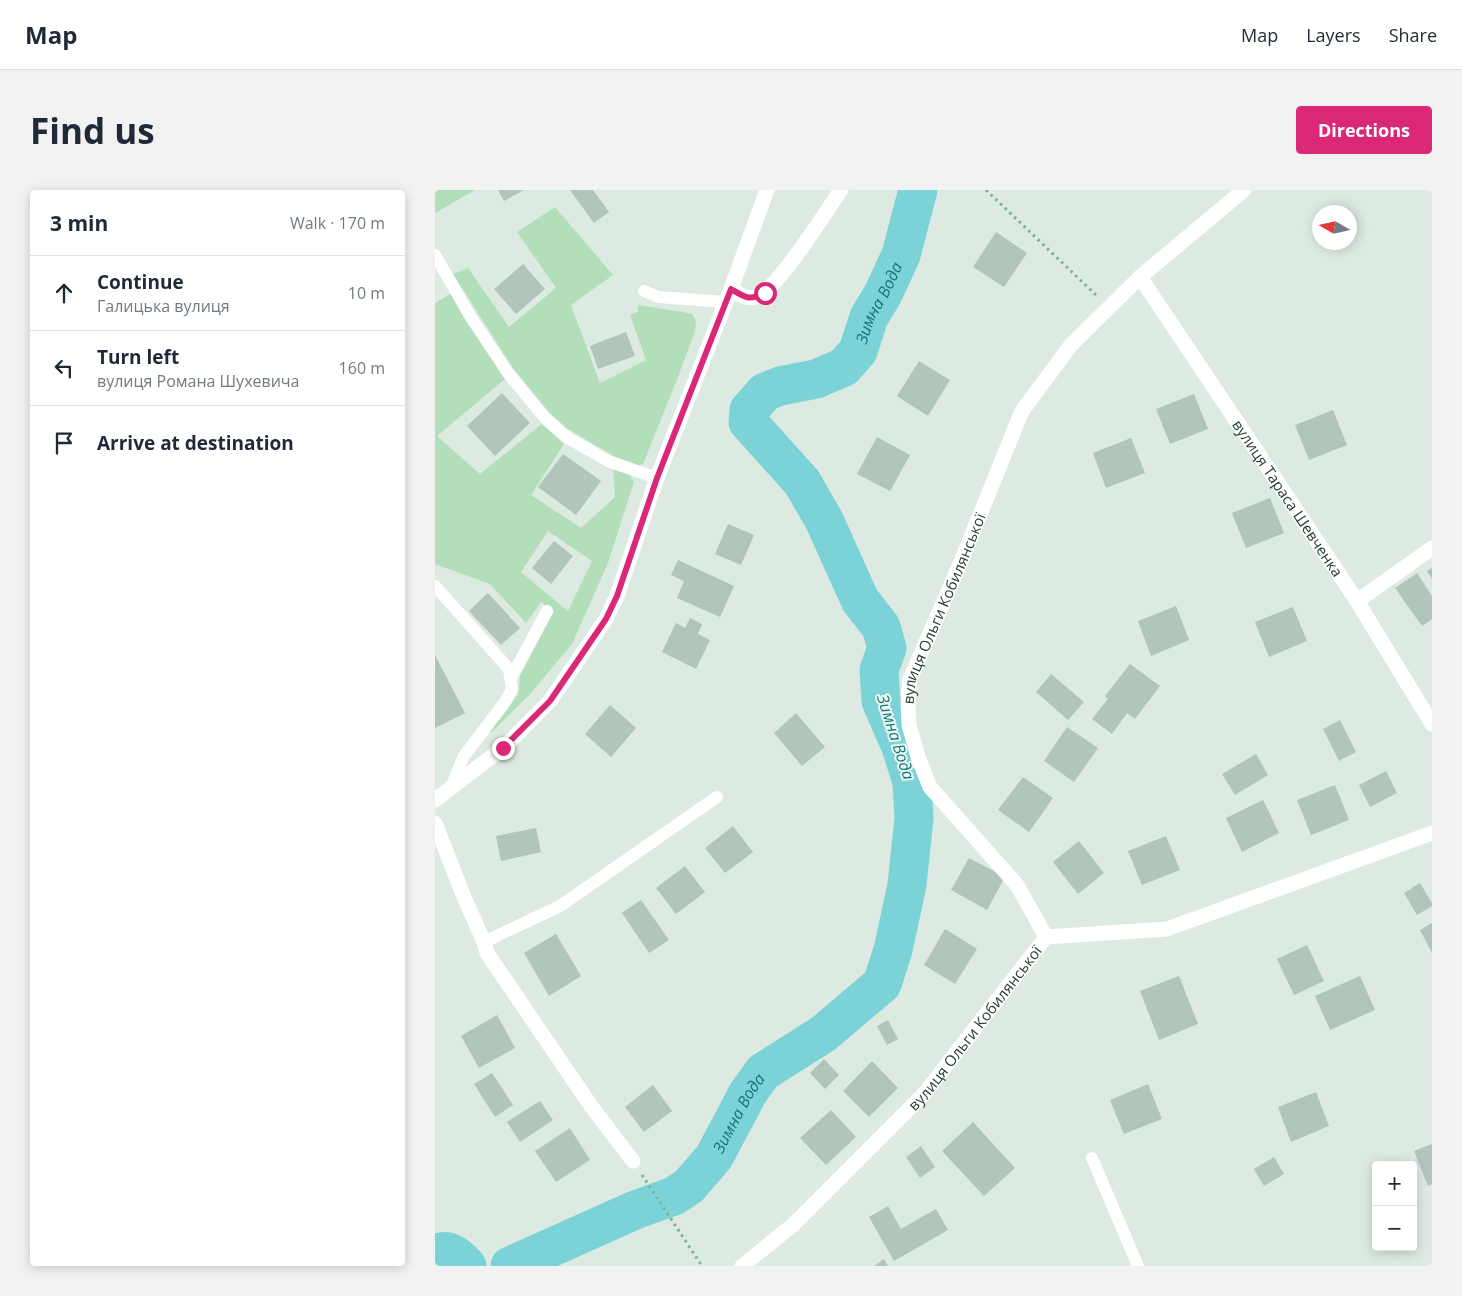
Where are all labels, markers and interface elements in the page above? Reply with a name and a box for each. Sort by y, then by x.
text: Map [25,18,77,51]
text: Map [1241,23,1278,47]
text: Layers [1306,23,1361,47]
text: Share [1389,23,1437,47]
button: Directions [1296,106,1432,154]
text: Find us [30,107,155,154]
north arrow [1312,205,1357,250]
text: 3 min [50,209,108,237]
text: Walk · 170 m [290,212,385,234]
water label: Зимна Вода [850,258,907,347]
text: Continue [97,269,184,295]
icon: ahead [50,279,78,307]
text: 10 m [348,282,385,304]
route start [754,282,777,305]
text: Галицька вулиця [97,295,230,317]
text: Turn left [97,344,179,370]
icon: left [50,354,78,382]
text: 160 m [339,357,385,379]
text: вулиця Романа Шухевича [97,370,299,392]
street label: вулиця Тараса Шевченка [1228,416,1348,580]
icon: arrive [50,429,78,457]
text: Arrive at destination [97,430,294,456]
street label: вулиця Ольги Кобилянської [898,510,990,705]
water label: Зимна Вода [872,691,920,782]
route end [492,737,515,760]
street label: вулиця Ольги Кобилянської [903,941,1046,1115]
water label: Зимна Вода [707,1069,770,1158]
map controls [1372,1161,1417,1251]
button: + [1372,1161,1417,1206]
button: − [1372,1206,1417,1251]

